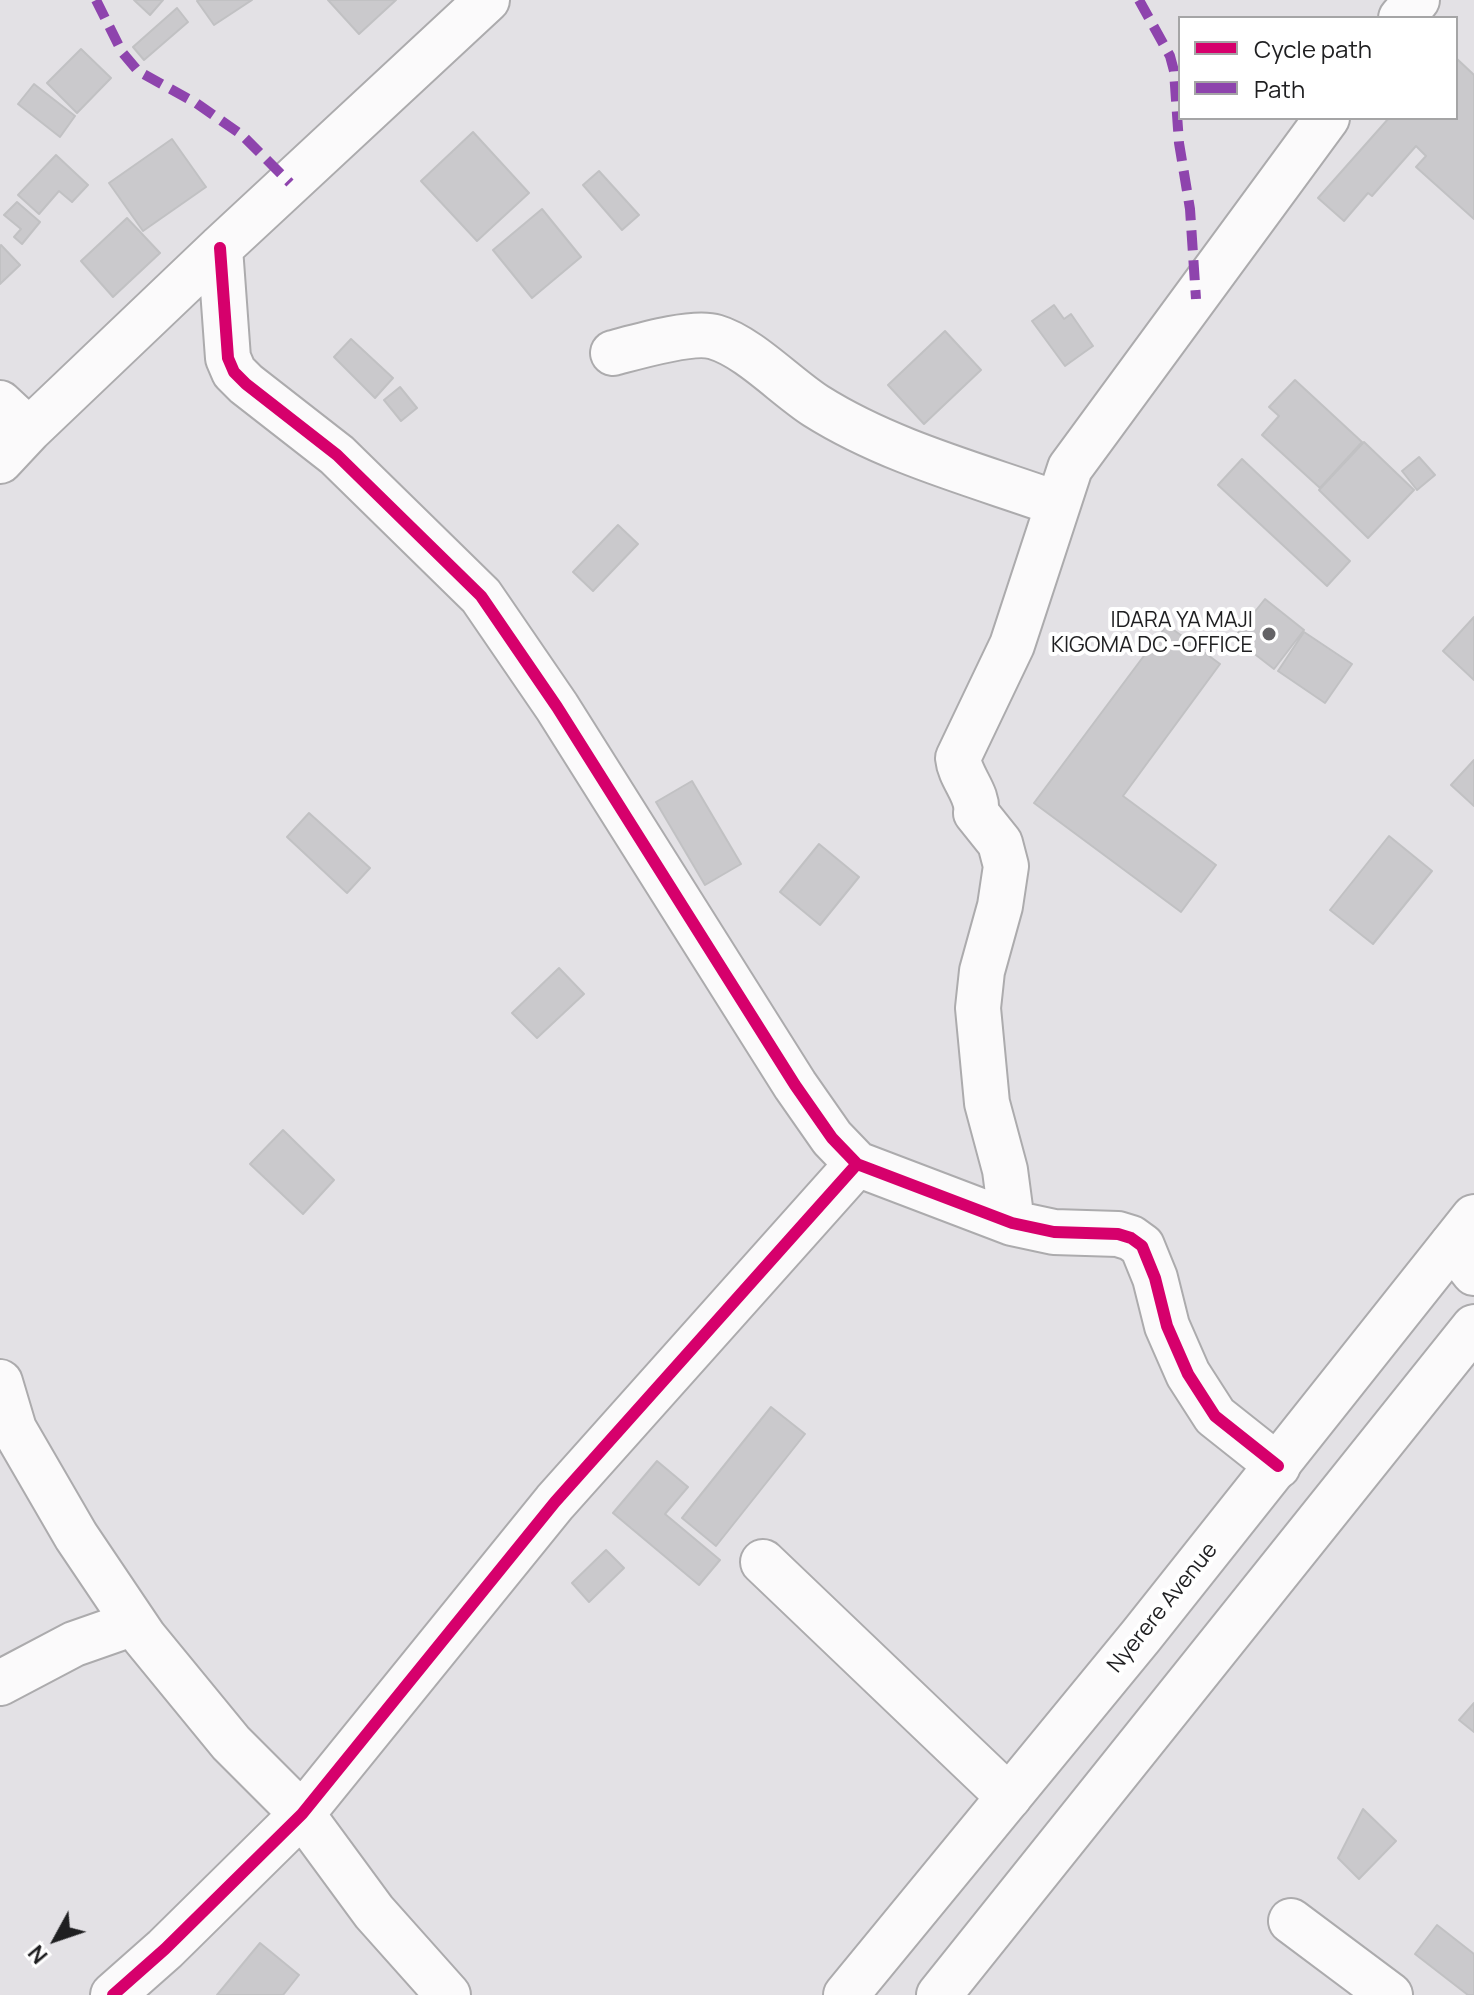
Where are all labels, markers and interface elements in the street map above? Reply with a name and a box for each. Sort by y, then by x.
legend [1178,16,1458,120]
text: Cycle path [1254,32,1372,65]
text: Path [1254,72,1305,105]
place label: IDARA YA MAJI KIGOMA DC -OFFICE [1051,608,1253,660]
marker: IDARA YA MAJI KIGOMA DC -OFFICE [1260,625,1278,643]
street label: Nyerere Avenue [1102,1538,1224,1678]
north arrow [16,1899,96,1979]
text: N [21,1939,54,1970]

